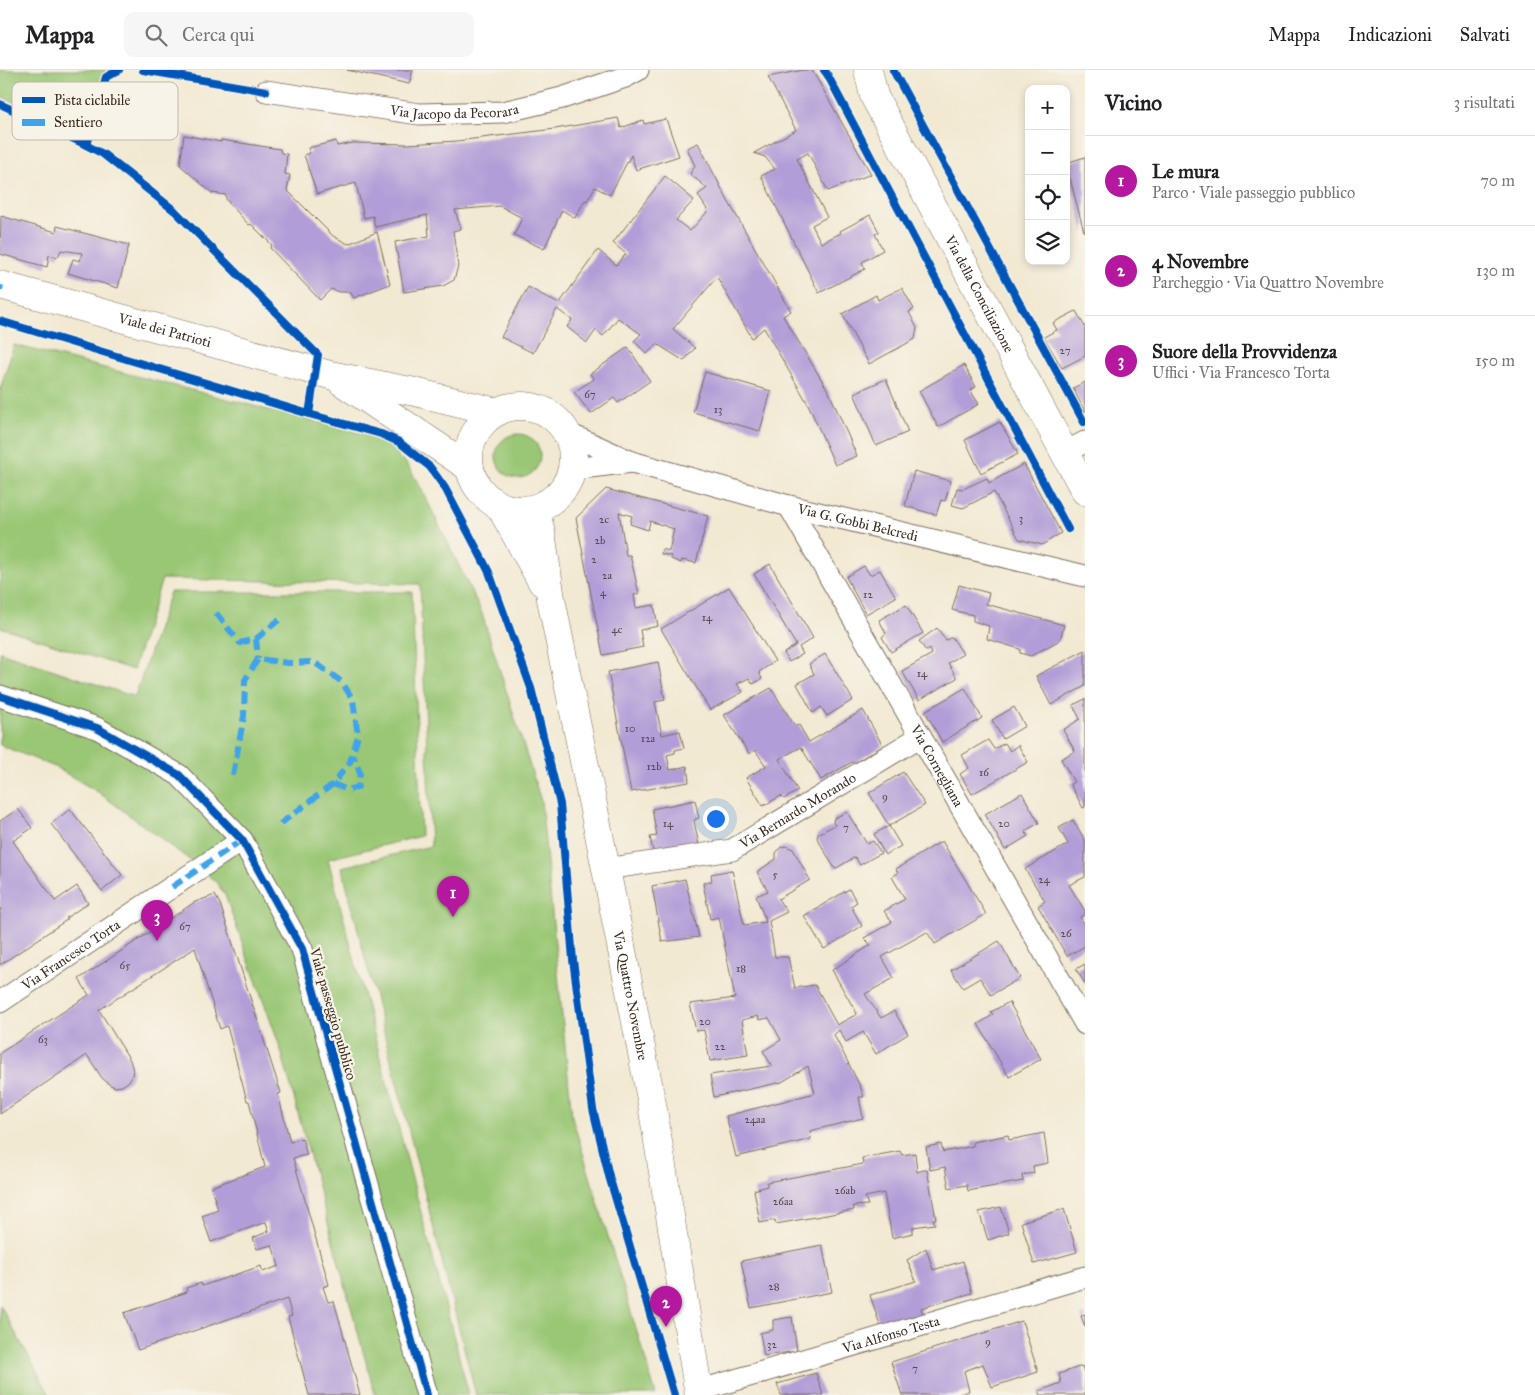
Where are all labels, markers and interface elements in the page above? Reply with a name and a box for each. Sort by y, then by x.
search box [124,12,474,57]
text: Mappa [25,20,94,50]
icon: search [142,21,170,49]
text: Cerca qui [182,23,255,46]
text: Mappa [1268,24,1320,46]
text: Indicazioni [1348,24,1432,46]
text: Salvati [1460,24,1510,46]
legend [12,82,178,140]
map controls [1025,85,1070,265]
button: + [1025,85,1070,130]
text: Vicino [1105,90,1162,116]
text: Pista ciclabile [54,92,130,109]
text: 3 risultati [1454,93,1515,112]
street label: Via Jacopo da Pecorara [388,100,520,123]
text: Sentiero [54,114,102,131]
button: − [1025,130,1070,175]
text: Le mura [1152,160,1219,183]
text: 1 [1118,171,1124,190]
text: 70 m [1480,171,1515,190]
button: locate [1025,175,1070,220]
text: Parco · Viale passeggio pubblico [1152,183,1355,202]
button: layers [1025,220,1070,265]
street label: Via della Conciliazione [941,231,1018,356]
text: 4 Novembre [1152,250,1249,273]
text: 2 [1117,261,1125,280]
text: 130 m [1476,261,1515,280]
text: Parcheggio · Via Quattro Novembre [1152,273,1384,292]
street label: Viale dei Patrioti [116,309,213,351]
text: Suore della Provvidenza [1152,340,1337,363]
house number: 27 [1060,344,1071,357]
text: 3 [1118,351,1124,370]
text: 150 m [1475,351,1515,370]
text: Uffici · Via Francesco Torta [1152,363,1330,382]
house number: 67 [584,388,596,401]
house number: 13 [714,403,722,416]
street label: Via G. Gobbi Belcredi [795,500,920,545]
house number: 3 [1019,512,1023,525]
house number: 2c [599,513,609,526]
house number: 2b [595,534,605,547]
house number: 2 [591,553,597,566]
house number: 2a [602,569,612,582]
house number: 4 [600,586,607,599]
house number: 12 [863,588,873,601]
house number: 14 [702,611,713,624]
house number: 4c [612,623,623,636]
house number: 14 [917,667,928,680]
street label: Via Cornegliana [907,721,967,810]
house number: 10 [625,722,635,735]
house number: 12a [641,732,656,745]
house number: 12b [646,760,662,773]
house number: 16 [979,766,989,779]
street label: Via Bernardo Morando [735,769,859,853]
house number: 9 [882,790,888,803]
your location [703,806,729,832]
house number: 14 [663,817,674,830]
house number: 20 [998,817,1010,830]
house number: 7 [843,821,849,834]
house number: 5 [772,868,778,881]
house number: 24 [1038,873,1051,886]
pin: 1 [437,876,469,917]
pin: 3 [141,900,173,941]
street label: Via Francesco Torta [17,916,123,994]
house number: 67 [179,920,191,933]
house number: 26 [1060,927,1072,940]
street label: Via Quattro Novembre [610,928,652,1062]
street label: Viale passeggio pubblico [306,945,360,1082]
house number: 65 [120,959,130,972]
house number: 18 [736,962,746,975]
house number: 20 [699,1015,711,1028]
house number: 63 [38,1033,48,1046]
house number: 22 [715,1040,726,1053]
house number: 24aa [745,1113,766,1126]
house number: 26ab [834,1184,856,1197]
house number: 26aa [773,1195,794,1208]
house number: 28 [768,1280,780,1293]
pin: 2 [650,1286,682,1327]
street label: Via Alfonso Testa [839,1312,942,1357]
house number: 9 [985,1335,991,1348]
house number: 32 [767,1338,777,1351]
house number: 7 [912,1362,918,1375]

